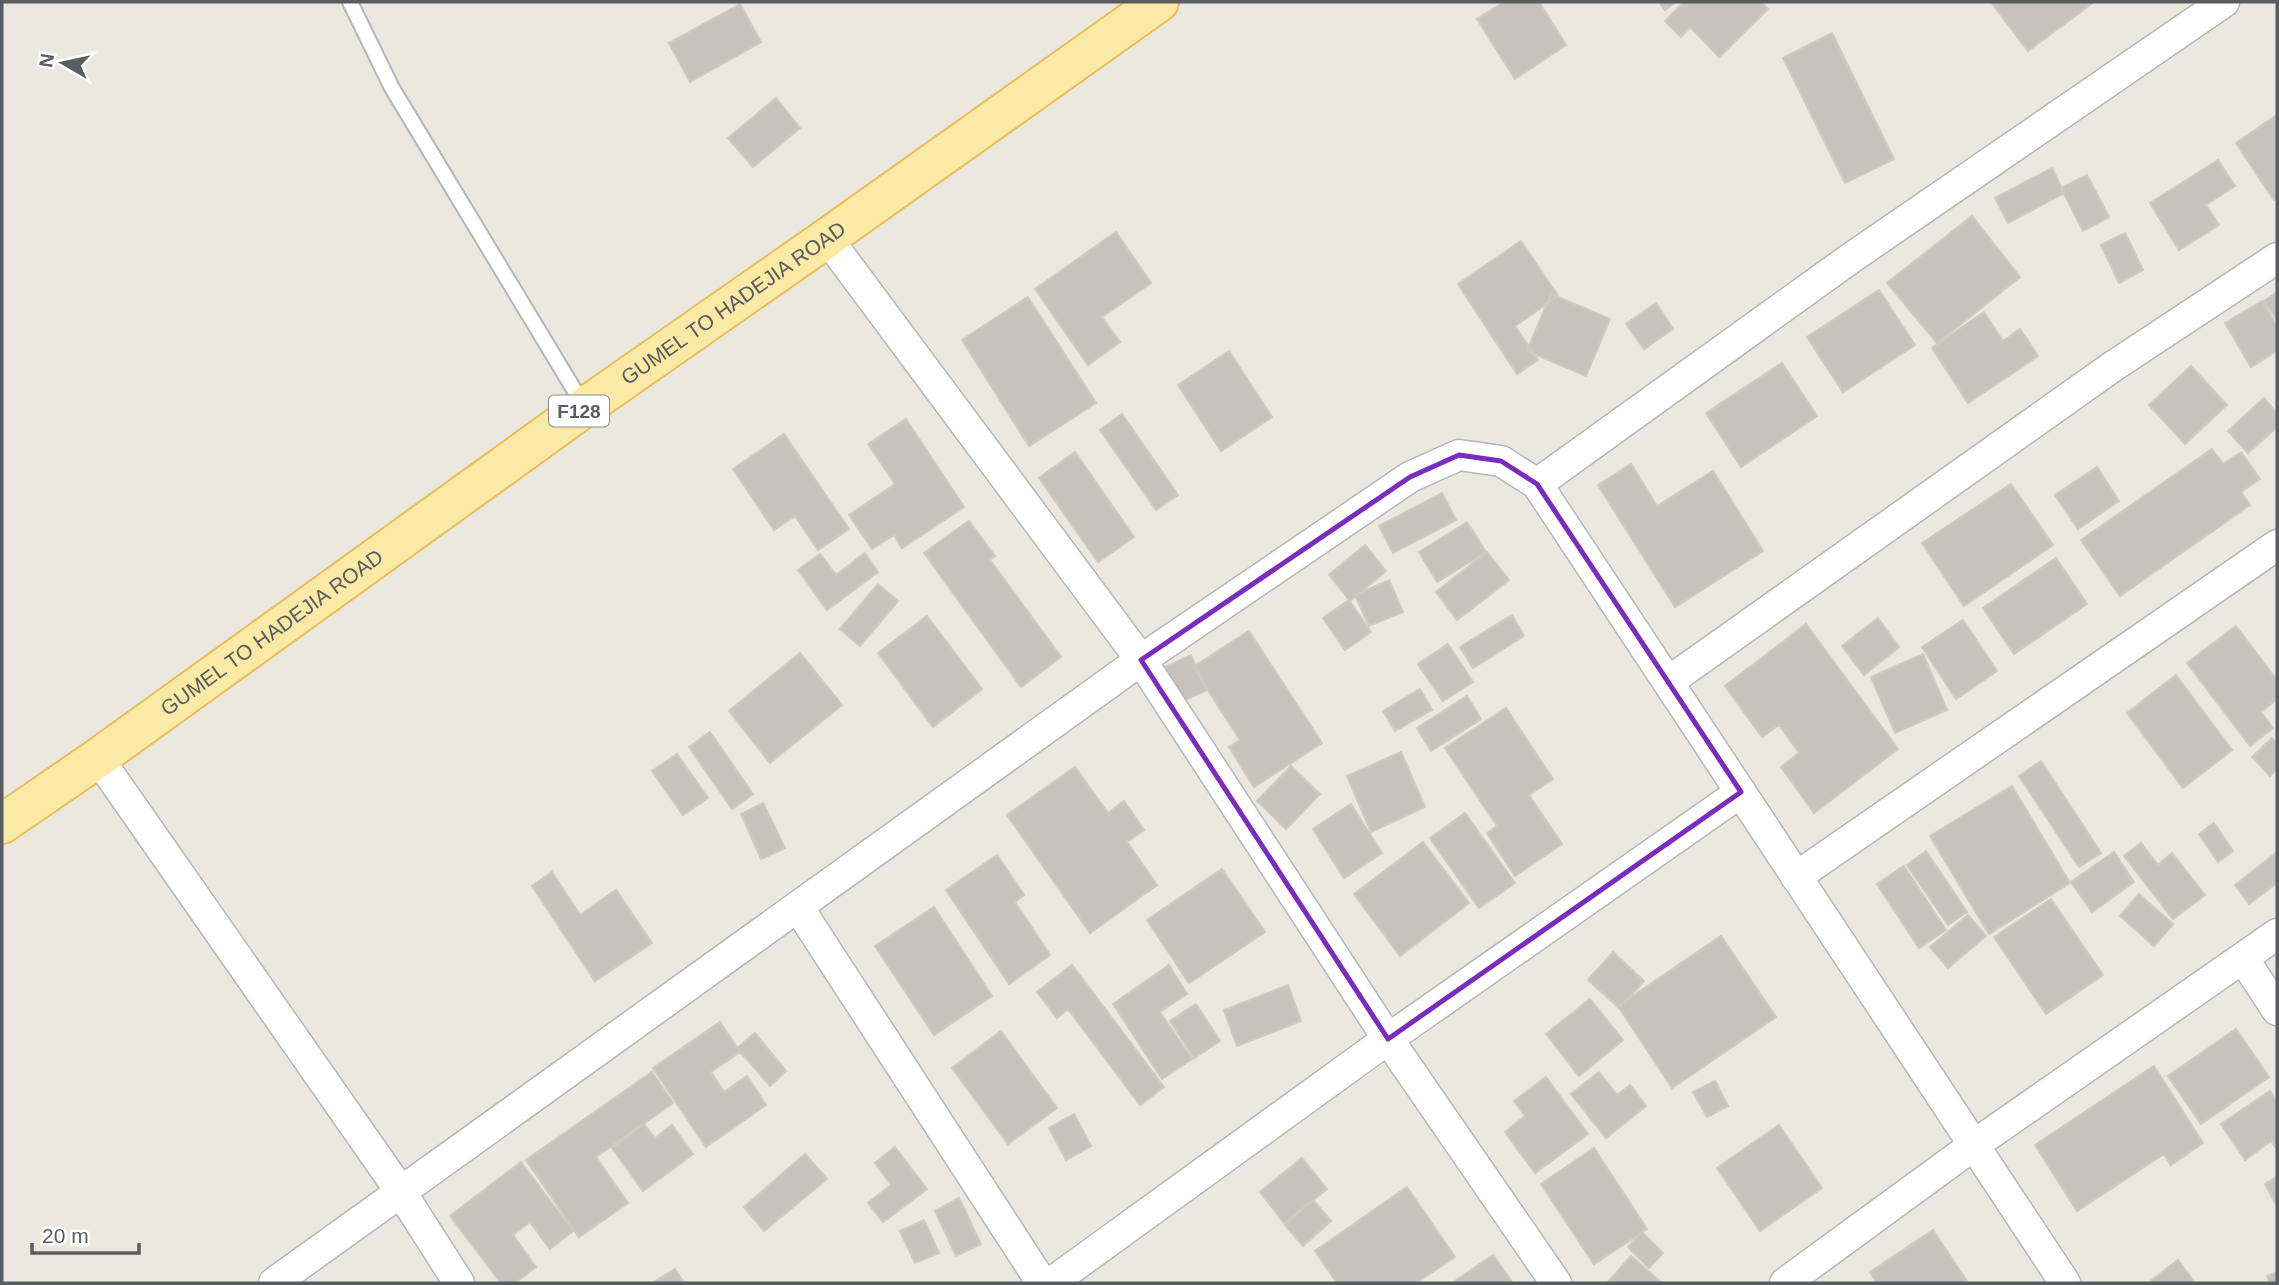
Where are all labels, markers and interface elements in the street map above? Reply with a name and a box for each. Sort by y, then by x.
north arrow [28,28,98,98]
text: N [35,52,58,69]
street label: GUMEL TO HADEJIA ROAD [617,217,850,389]
road number: F128 [549,396,609,426]
street label: GUMEL TO HADEJIA ROAD [156,544,387,720]
scale bar [32,1212,138,1256]
text: 20 m [42,1224,89,1247]

